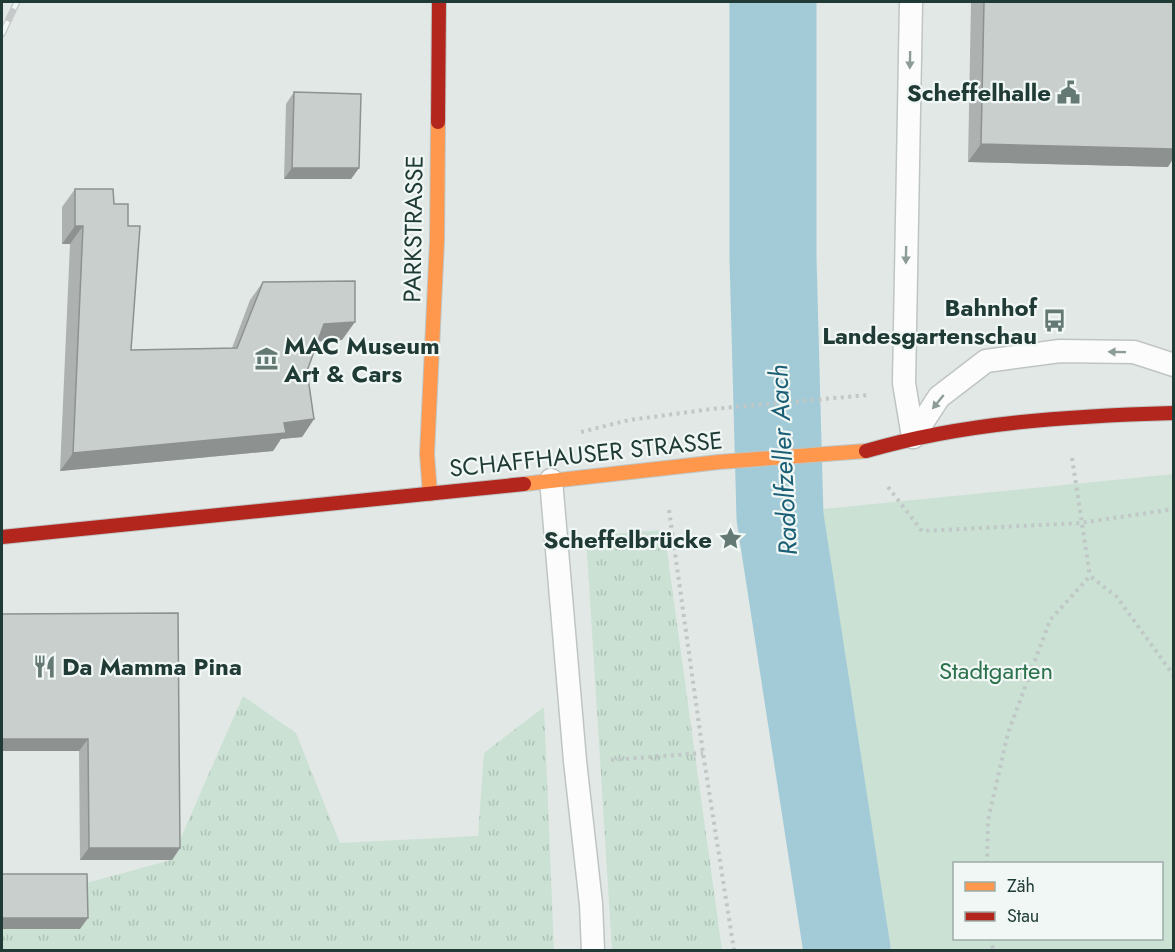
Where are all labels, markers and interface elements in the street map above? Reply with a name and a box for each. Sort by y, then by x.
one-way arrow [905,50,915,69]
place label: Scheffelhalle [907,75,1051,110]
public building icon: Scheffelhalle [1056,79,1082,105]
street label: PARKSTRASSE [394,155,432,303]
one-way arrow [901,245,911,264]
place label: Bahnhof Landesgartenschau [822,290,1039,353]
bus stop icon: Bahnhof Landesgartenschau [1042,308,1068,334]
place label: MAC Museum Art & Cars [283,328,440,391]
museum icon: MAC Museum Art & Cars [253,346,279,372]
one-way arrow [1107,347,1126,357]
water label: Radolfzeller Aach [759,363,807,557]
one-way arrow [932,394,944,409]
street label: SCHAFFHAUSER STRASSE [448,422,724,486]
place label: Scheffelbrücke [543,522,712,557]
place icon: Scheffelbrücke [717,526,743,552]
place label: Da Mamma Pina [62,649,242,684]
restaurant icon: Da Mamma Pina [31,653,57,679]
park label: Stadtgarten [939,653,1053,688]
legend [953,862,1163,940]
text: Zäh [1007,873,1035,899]
text: Stau [1007,903,1039,929]

